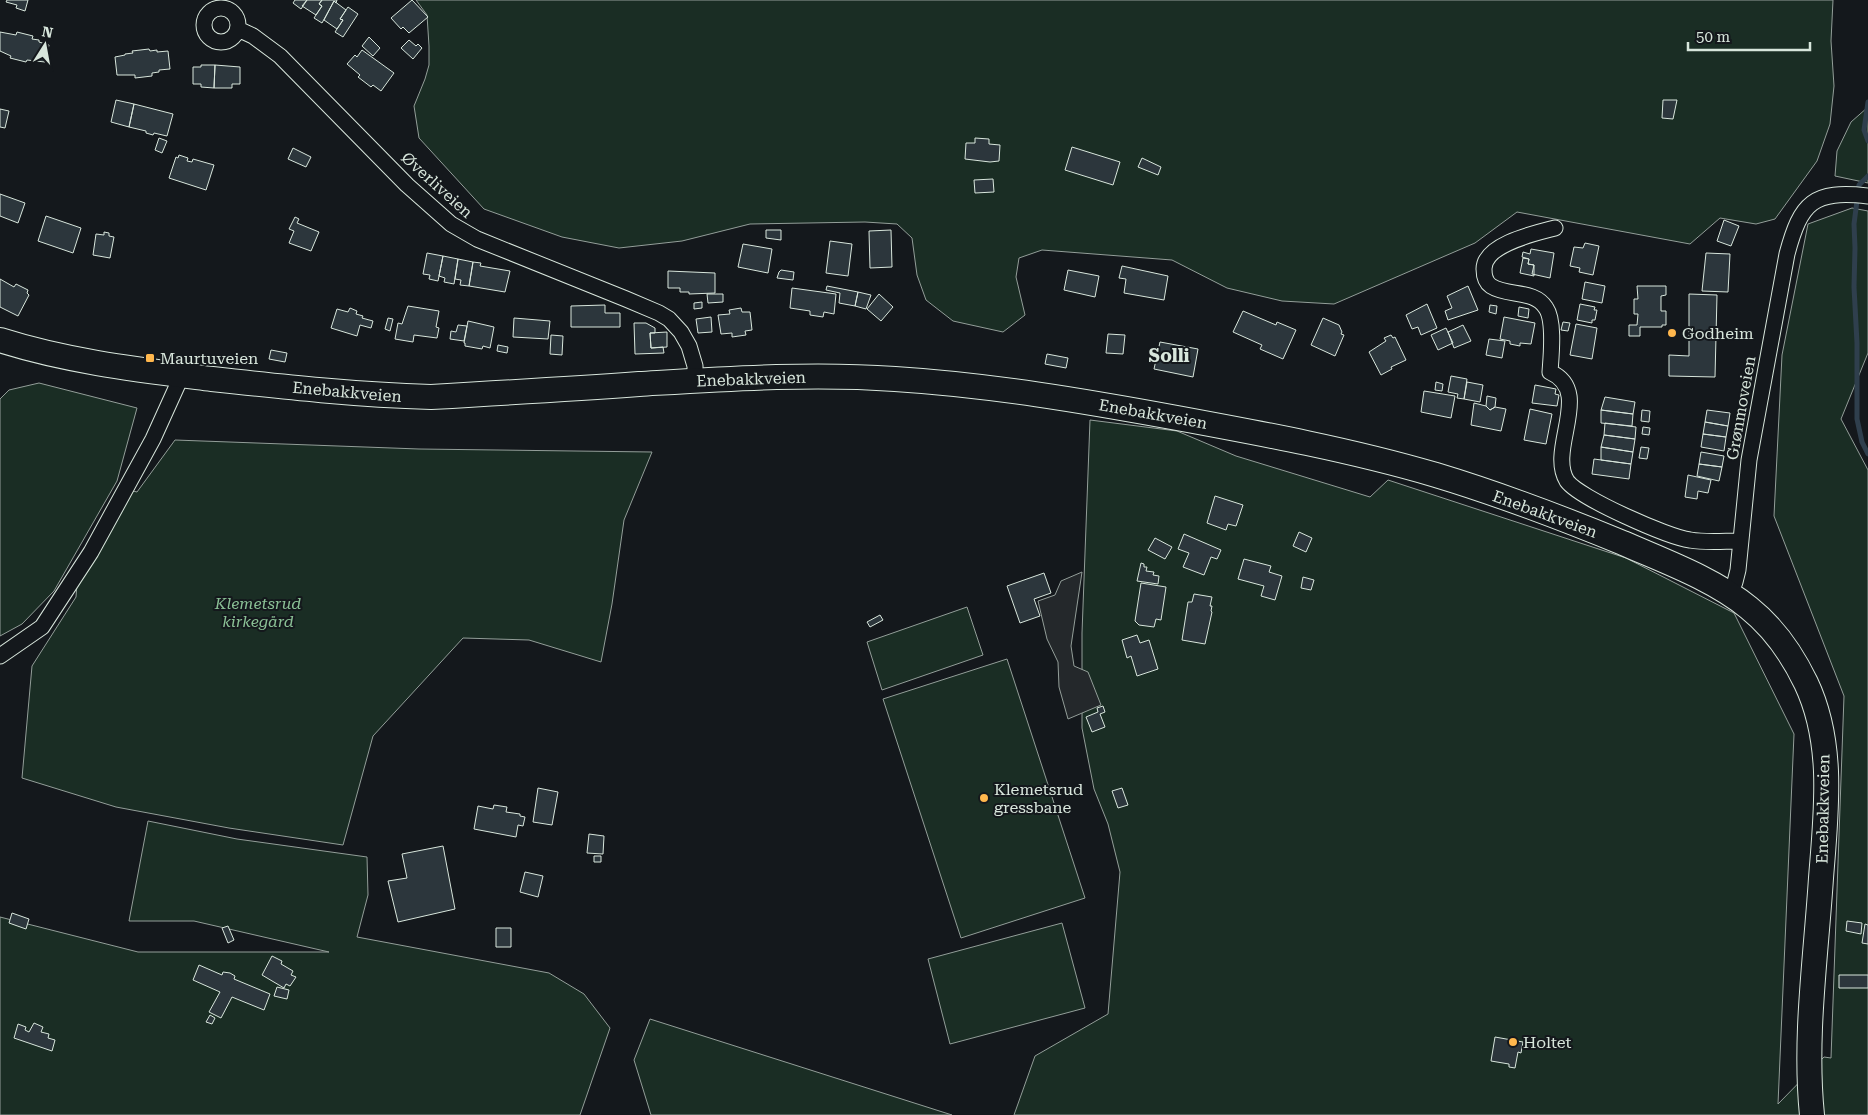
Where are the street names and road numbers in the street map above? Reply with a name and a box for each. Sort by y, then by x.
street label: Øverliveien [398,148,476,222]
street label: Grønmoveien [1723,355,1759,461]
street label: Enebakkveien [696,368,806,390]
street label: Enebakkveien [292,378,402,406]
street label: Enebakkveien [1097,395,1209,433]
street label: Enebakkveien [1490,486,1600,542]
street label: Enebakkveien [1813,754,1833,864]

